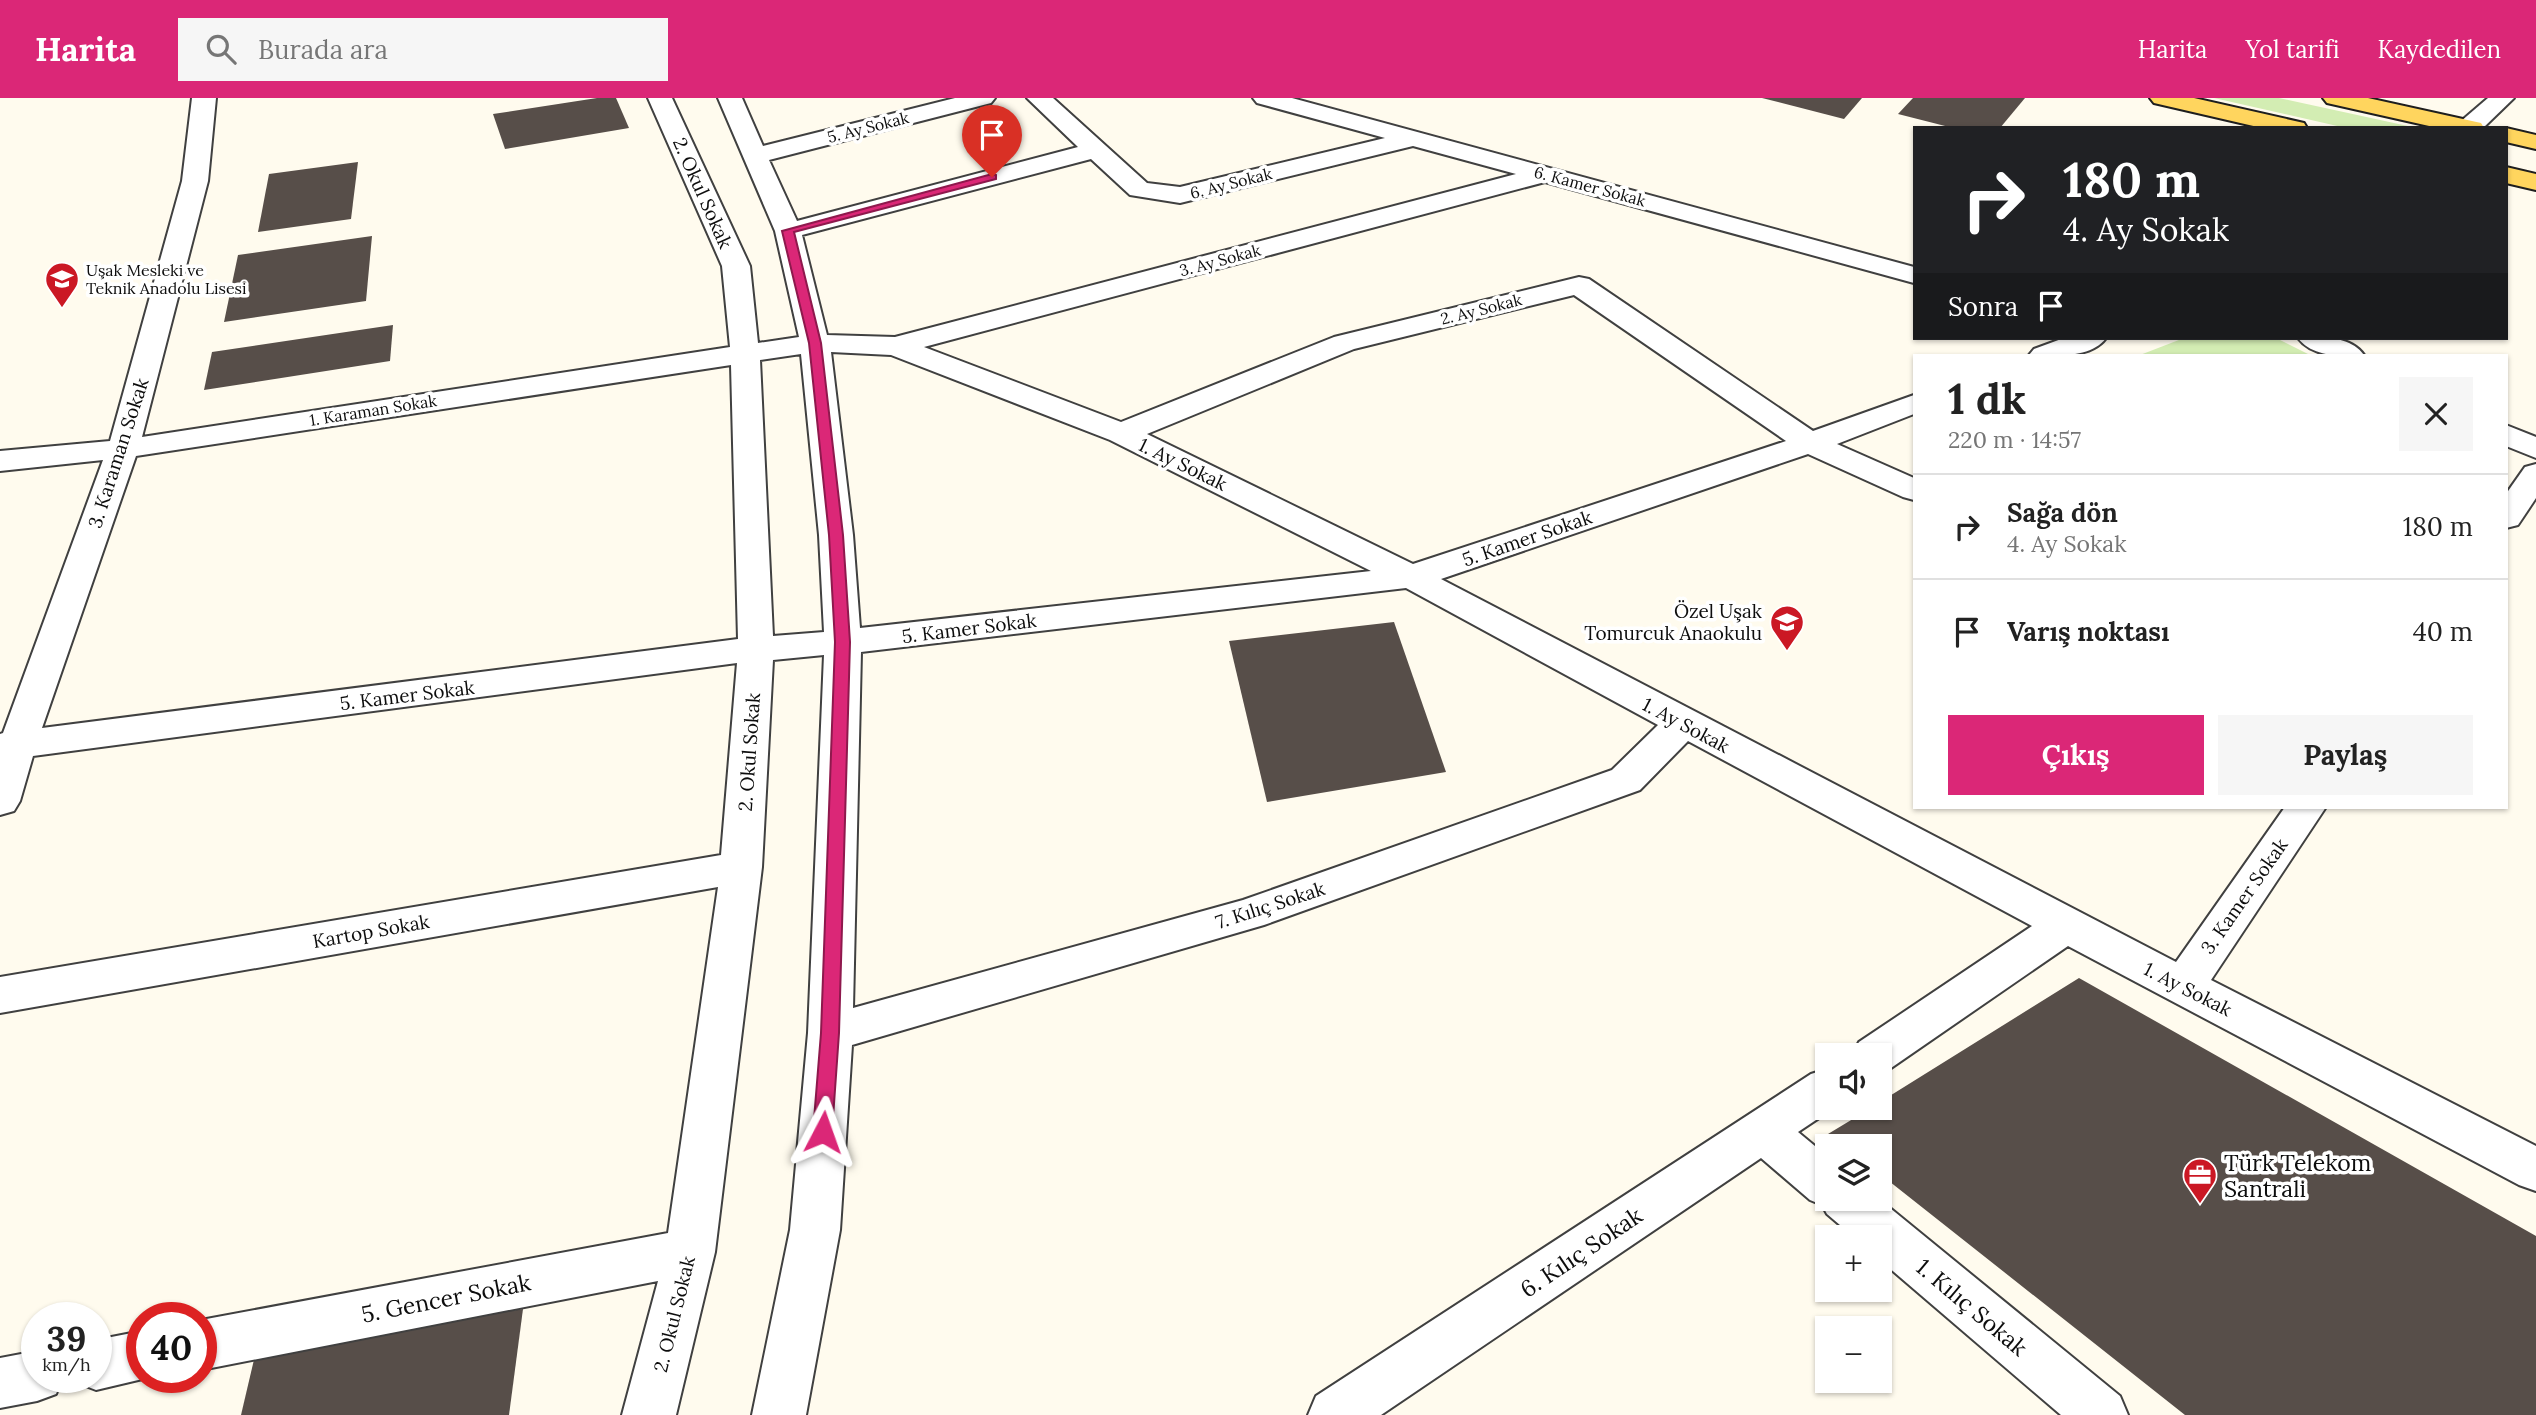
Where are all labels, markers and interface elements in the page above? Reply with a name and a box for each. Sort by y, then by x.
search box [178,18,668,81]
text: Harita [35,28,136,70]
icon: search [202,30,240,68]
text: Burada ara [258,33,388,66]
text: Harita [2138,34,2207,65]
text: Yol tarifi [2245,34,2340,65]
text: Kaydedilen [2378,34,2501,65]
pin [962,105,1022,177]
street label: 5. Ay Sokak [825,107,911,147]
icon: arrive [973,116,1011,154]
street label: 2. Okul Sokak [668,134,738,253]
text: 180 m [2063,148,2200,210]
icon: right [1948,154,2039,245]
street label: 6. Kamer Sokak [1532,162,1648,211]
street label: 6. Ay Sokak [1188,163,1274,203]
text: 4. Ay Sokak [2063,209,2229,250]
street label: 3. Ay Sokak [1177,239,1263,280]
school or university icon: Uşak Mesleki ve Teknik Anadolu Lisesi [43,260,81,309]
place label: Uşak Mesleki ve Teknik Anadolu Lisesi [86,260,246,298]
icon: arrive [2032,287,2070,325]
street label: 2. Ay Sokak [1438,289,1524,329]
text: Sonra [1948,290,2018,323]
text: 1 dk [1948,372,2026,426]
street label: 3. Karaman Sokak [82,374,154,531]
button: close [2399,377,2473,451]
street label: 1. Karaman Sokak [308,390,438,430]
text: 220 m · 14:57 [1948,425,2081,454]
street label: 1. Ay Sokak [1135,432,1232,496]
text: Sağa dön [2007,496,2118,529]
street label: 5. Kamer Sokak [1459,504,1596,571]
icon: right [1948,508,1986,546]
text: 180 m [2403,510,2473,543]
text: 4. Ay Sokak [2007,529,2127,558]
place label: Özel Uşak Tomurcuk Anaokulu [1584,599,1763,645]
school or university icon: Özel Uşak Tomurcuk Anaokulu [1768,603,1806,652]
street label: 5. Kamer Sokak [900,608,1038,648]
icon: arrive [1948,613,1986,651]
text: Varış noktası [2007,615,2169,648]
text: 40 m [2413,615,2473,648]
street label: 5. Kamer Sokak [338,675,476,715]
street label: 2. Okul Sokak [733,691,765,812]
street label: 1. Ay Sokak [1638,692,1734,758]
button: Çıkış [1948,715,2204,795]
button: Paylaş [2218,715,2473,795]
street label: 3. Kamer Sokak [2195,833,2293,958]
street label: 7. Kılıç Sokak [1212,876,1328,934]
street label: Kartop Sokak [311,909,432,953]
street label: 1. Ay Sokak [2140,957,2237,1022]
map controls [1815,1043,1892,1393]
button: sound [1815,1043,1892,1120]
position arrow [786,1095,860,1169]
button: layers [1815,1134,1892,1211]
place label: Türk Telekom Santrali [2224,1148,2371,1203]
office icon: Türk Telekom Santrali [2181,1156,2219,1205]
street label: 6. Kılıç Sokak [1514,1200,1648,1304]
button: + [1815,1225,1892,1302]
street label: 1. Kılıç Sokak [1910,1252,2034,1362]
street label: 2. Okul Sokak [648,1253,700,1375]
street label: 5. Gencer Sokak [359,1267,534,1329]
speed limit sign: 40 [126,1302,217,1393]
text: 39 [47,1316,86,1361]
button: − [1815,1316,1892,1393]
text: km/h [42,1353,91,1376]

